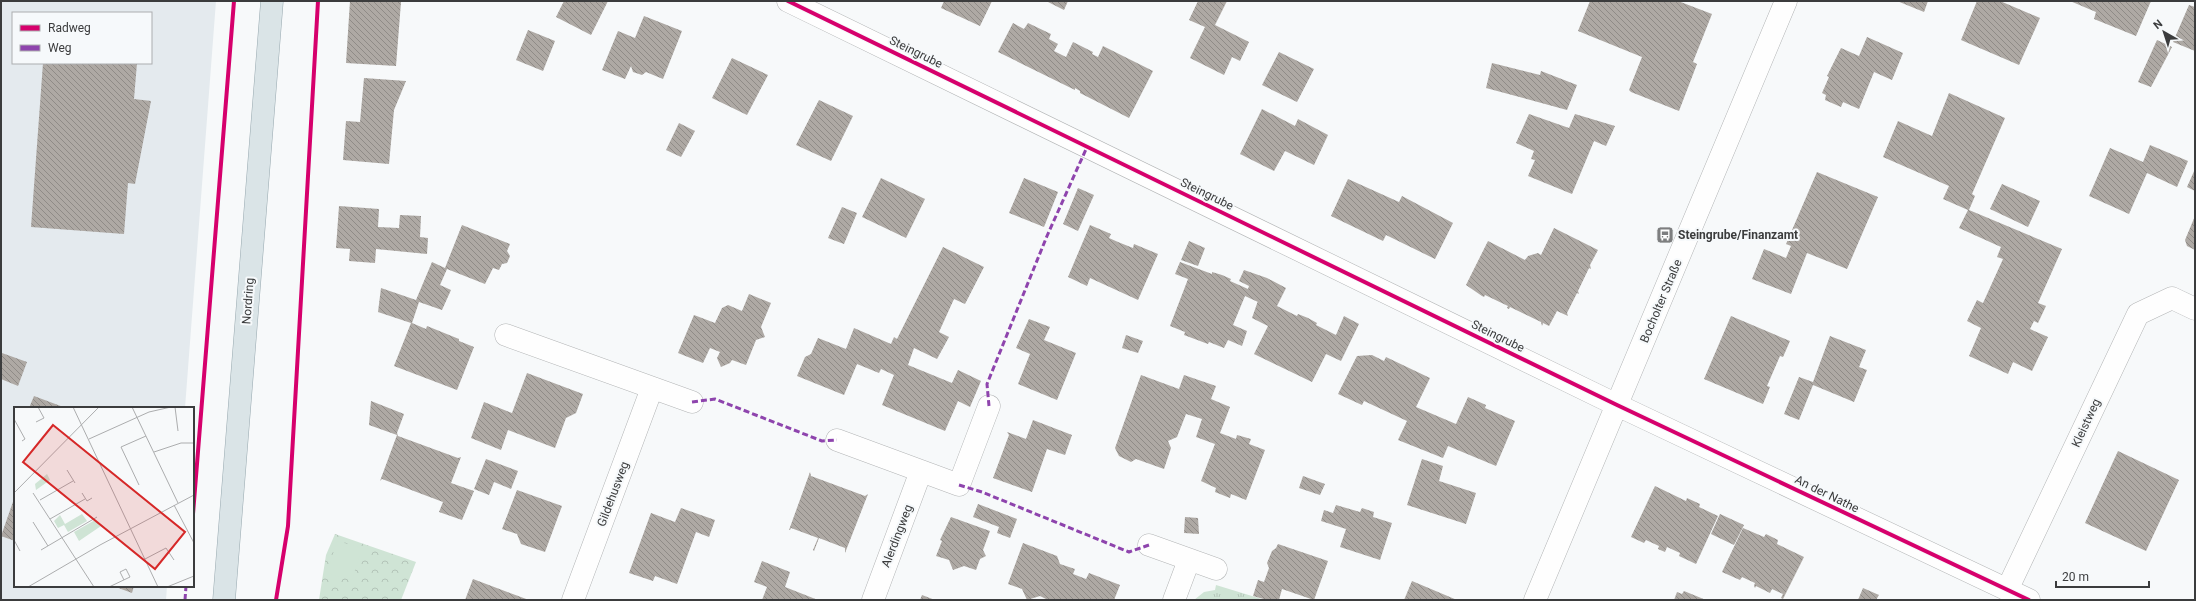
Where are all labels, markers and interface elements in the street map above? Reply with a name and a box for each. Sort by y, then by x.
legend [12,12,152,64]
north arrow [2144,12,2184,52]
text: N [2151,17,2165,32]
text: Radweg [48,21,91,35]
street label: Steingrube [887,33,945,71]
text: Weg [48,41,72,55]
street label: Steingrube [1178,175,1236,213]
bus stop icon: Steingrube/Finanzamt [1655,225,1675,245]
place label: Steingrube/Finanzamt [1678,228,1798,242]
street label: Bocholter Straße [1637,257,1685,345]
street label: Nordring [239,277,257,325]
street label: Steingrube [1469,317,1527,355]
street label: Kleistweg [2069,396,2103,450]
inset map [14,407,194,587]
street label: Gildehusweg [594,459,632,529]
street label: An der Nathe [1793,472,1861,516]
street label: Alerdingweg [879,503,915,569]
scale bar [2056,563,2149,589]
text: 20 m [2062,570,2089,584]

